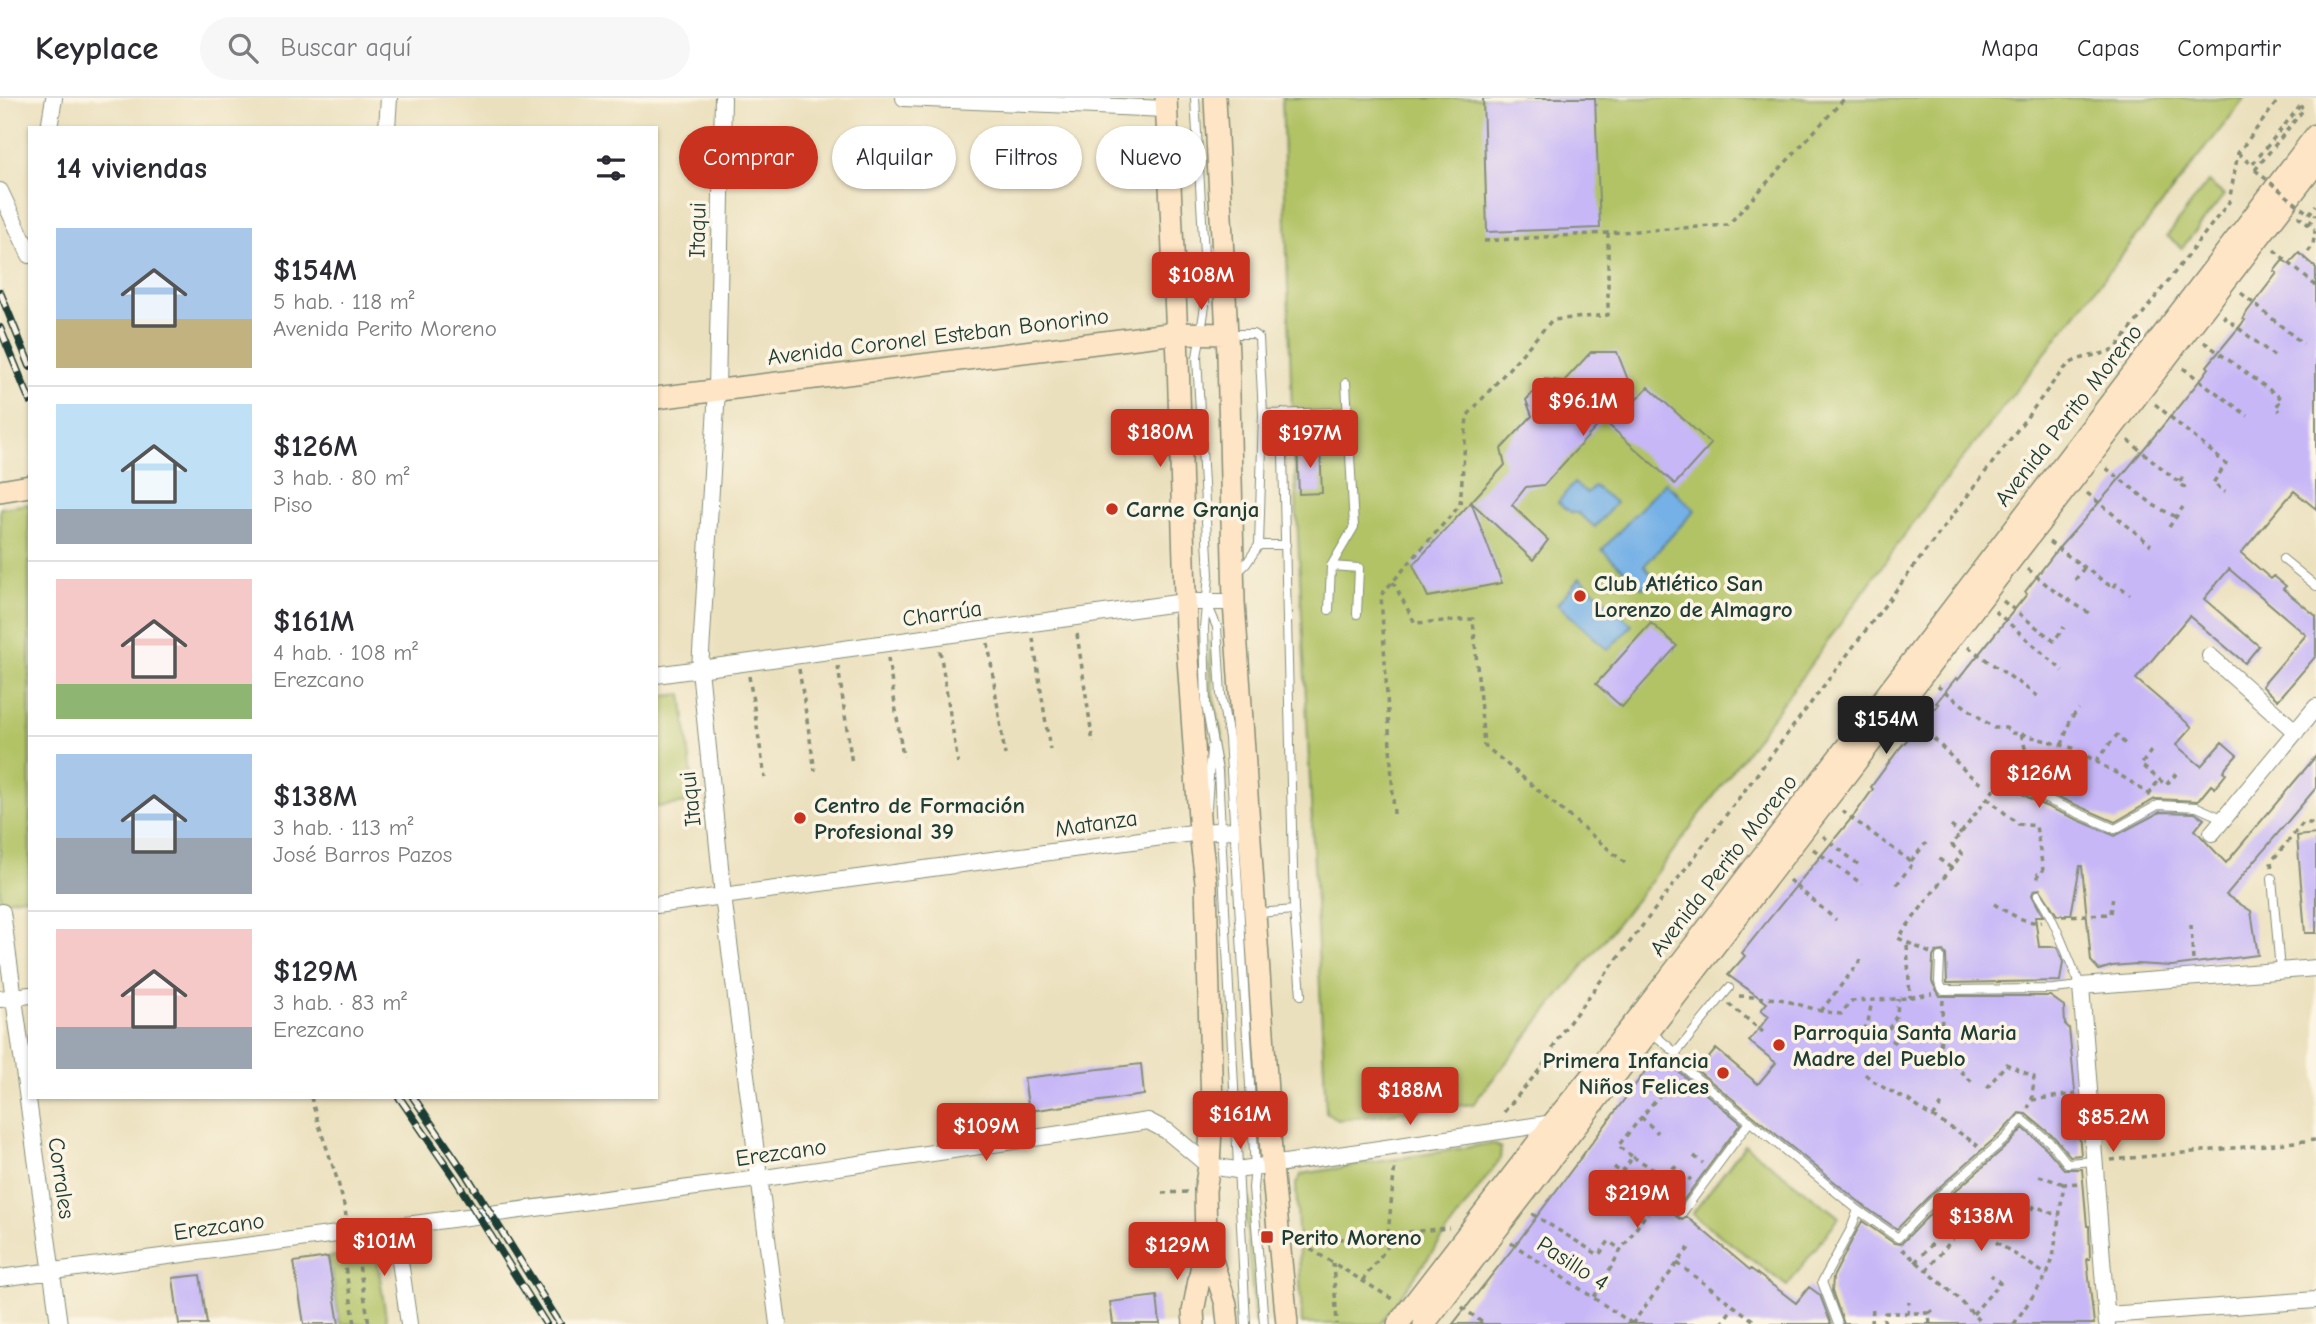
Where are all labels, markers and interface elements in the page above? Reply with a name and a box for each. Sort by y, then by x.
search box [200,17,690,80]
text: Keyplace [35,29,158,67]
icon: search [224,29,262,67]
text: Buscar aquí [280,33,412,63]
text: Mapa [1981,34,2039,62]
text: Capas [2077,34,2139,62]
text: Compartir [2177,34,2281,62]
chip: Comprar [679,126,818,189]
chip: Alquilar [832,126,956,189]
chip: Filtros [970,126,1082,189]
chip: Nuevo [1096,126,1206,189]
icon: filters [592,149,630,187]
text: 14 viviendas [56,151,207,186]
street label: Itaqui [684,202,711,258]
pin: $108M [1152,252,1250,312]
text: $154M [273,253,357,288]
icon: home [112,256,196,340]
text: $108M [1168,261,1234,288]
text: 5 hab. · 118 m² [273,288,415,315]
street label: Avenida Coronel Esteban Bonorino [766,302,1110,371]
text: Avenida Perito Moreno [273,315,497,342]
street label: Avenida Perito Moreno [1989,319,2148,512]
pin: $96.1M [1526,378,1640,438]
text: $96.1M [1548,387,1618,414]
pin: $180M [1111,410,1209,469]
pin: $197M [1261,410,1359,470]
text: $180M [1127,418,1193,445]
text: $197M [1278,419,1342,446]
text: $126M [273,429,358,464]
icon: home [112,432,196,516]
text: 3 hab. · 80 m² [273,464,409,491]
text: Piso [273,491,313,518]
place label: Carne Granja [1126,496,1259,523]
marker: Carne Granja [1104,501,1120,517]
place label: Club Atlético San Lorenzo de Almagro [1594,570,1793,623]
marker: Club Atlético San Lorenzo de Almagro [1572,588,1588,604]
street label: Charrúa [900,595,984,632]
text: $161M [273,604,355,639]
icon: home [112,607,196,691]
text: 4 hab. · 108 m² [273,639,418,666]
text: Erezcano [273,666,364,693]
pin: $154M [1837,696,1935,756]
text: $154M [1854,705,1918,732]
pin: $126M [1990,750,2088,810]
text: $126M [2007,759,2071,786]
street label: Avenida Perito Moreno [1644,769,1803,962]
street label: Itaqui [674,770,707,828]
text: $138M [273,779,357,814]
icon: home [112,782,196,866]
place label: Centro de Formación Profesional 39 [814,792,1025,845]
street label: Matanza [1053,804,1139,843]
marker: Centro de Formación Profesional 39 [792,810,808,826]
text: 3 hab. · 113 m² [273,814,413,841]
text: José Barros Pazos [273,841,452,868]
text: $129M [273,954,358,989]
icon: home [112,957,196,1041]
text: 3 hab. · 83 m² [273,989,407,1016]
text: Erezcano [273,1016,364,1043]
place label: Parroquia Santa Maria Madre del Pueblo [1793,1019,2017,1072]
marker: Parroquia Santa Maria Madre del Pueblo [1771,1037,1787,1053]
place label: Primera Infancia Niños Felices [1542,1047,1709,1100]
marker: Primera Infancia Niños Felices [1715,1065,1731,1081]
pin: $188M [1361,1068,1459,1127]
text: $188M [1378,1076,1442,1103]
pin: $161M [1191,1091,1289,1151]
pin: $85.2M [2056,1094,2170,1154]
text: $161M [1209,1100,1271,1127]
text: $85.2M [2077,1103,2149,1130]
pin: $109M [937,1104,1035,1163]
text: $109M [953,1112,1019,1139]
street label: Erezcano [734,1133,828,1172]
street label: Corrales [42,1136,81,1221]
pin: $219M [1588,1170,1686,1230]
text: $219M [1605,1179,1669,1206]
pin: $138M [1932,1194,2030,1253]
text: $138M [1949,1202,2013,1229]
street label: Erezcano [172,1207,266,1246]
pin: $101M [335,1218,433,1278]
pin: $129M [1128,1222,1226,1282]
place label: Perito Moreno [1281,1224,1422,1251]
text: $101M [352,1227,416,1254]
marker: Perito Moreno [1259,1229,1275,1245]
street label: Pasillo 4 [1532,1230,1613,1296]
text: $129M [1145,1231,1209,1258]

